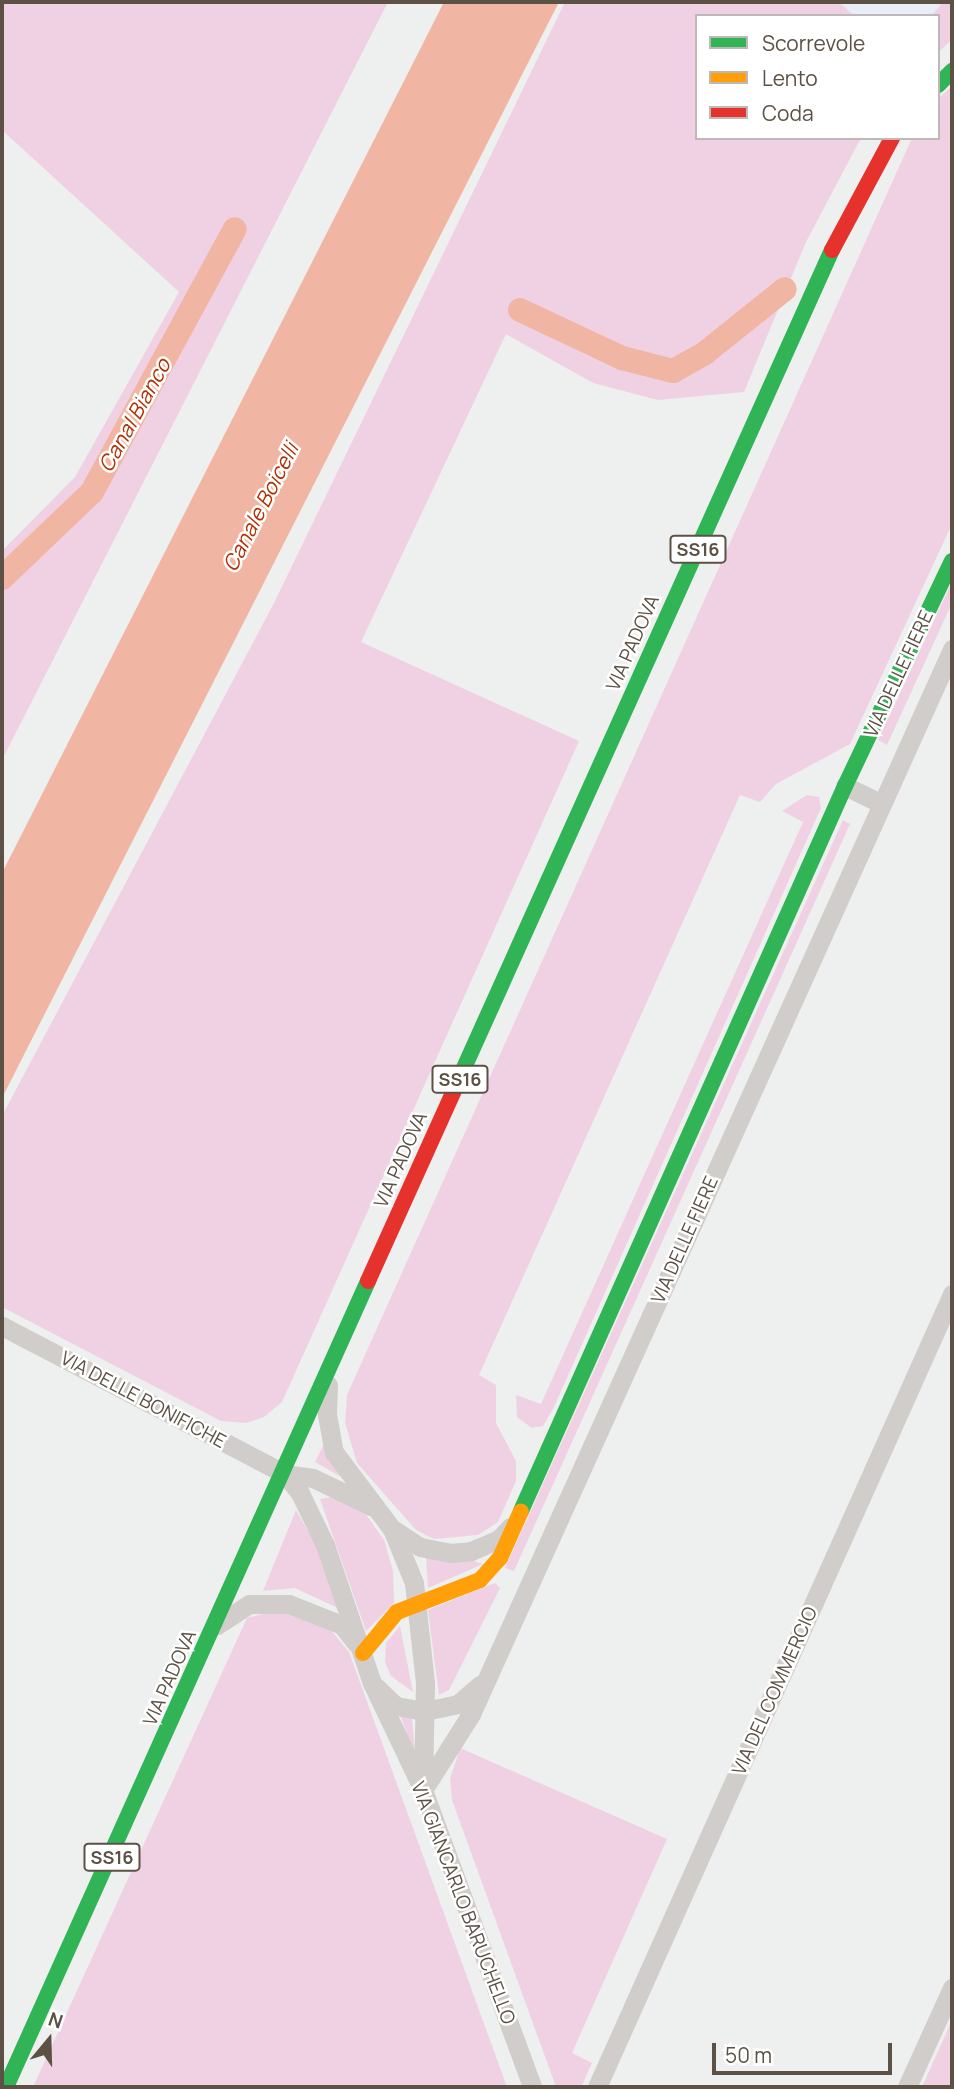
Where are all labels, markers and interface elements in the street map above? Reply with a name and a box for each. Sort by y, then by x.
legend [695,14,940,140]
text: Scorrevole [762,29,865,57]
text: Lento [762,64,818,92]
text: Coda [762,99,814,127]
water label: Canal Bianco [93,354,175,476]
water label: Canale Boicelli [217,439,303,575]
road number: SS16 [668,534,728,564]
street label: VIA PADOVA [602,592,664,694]
street label: VIA DELLE FIERE [860,607,938,741]
road number: SS16 [430,1064,490,1094]
street label: VIA PADOVA [370,1109,432,1211]
street label: VIA DELLE FIERE [647,1173,723,1307]
street label: VIA DELLE BONIFICHE [57,1347,229,1453]
street label: VIA DEL COMMERCIO [727,1603,823,1779]
street label: VIA PADOVA [139,1627,201,1729]
street label: VIA GIANCARLO BARUCHELLO [406,1779,520,2027]
road number: SS16 [82,1842,142,1871]
north arrow [14,2005,84,2075]
text: N [45,2006,67,2035]
scale bar [716,2030,896,2074]
text: 50 m [725,2041,772,2069]

